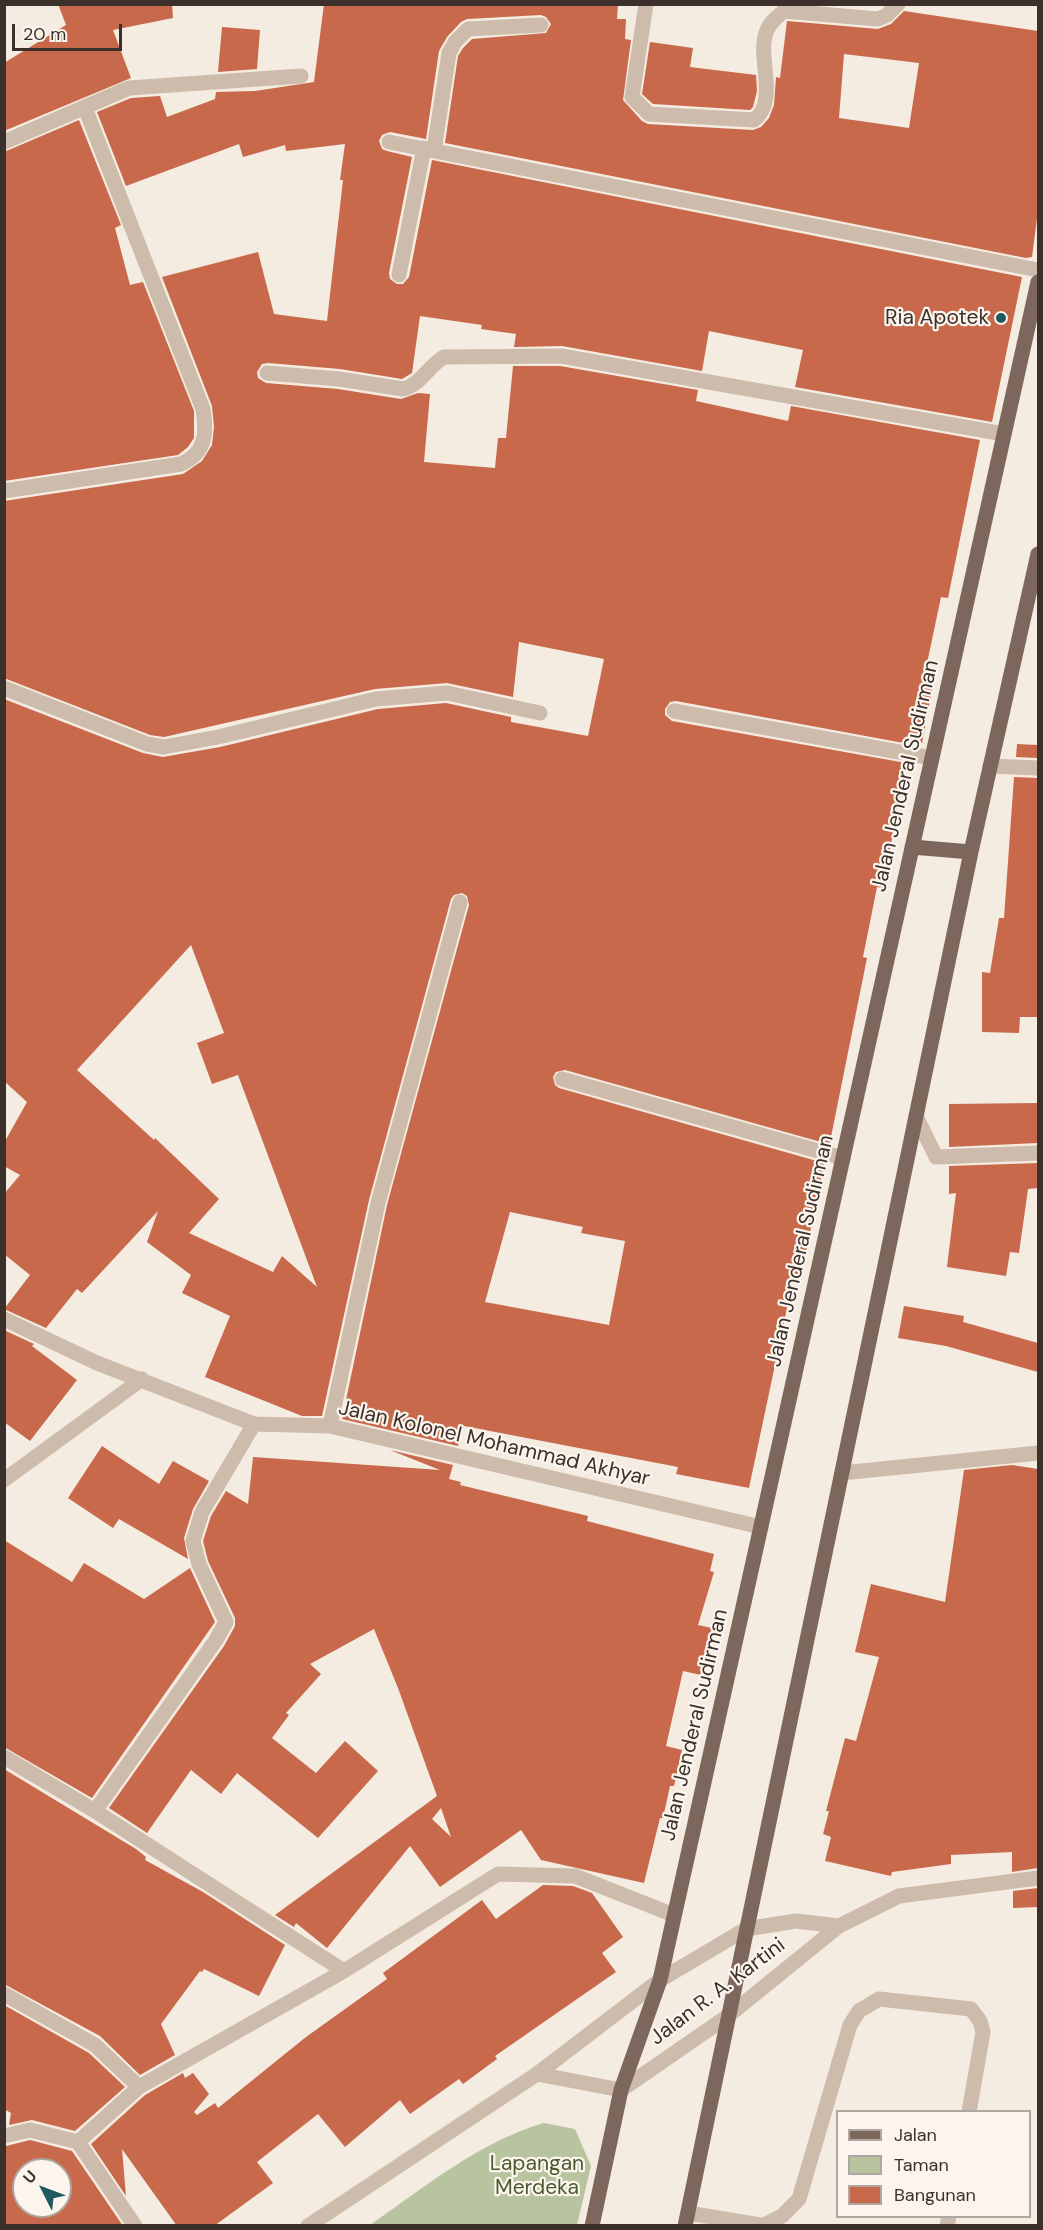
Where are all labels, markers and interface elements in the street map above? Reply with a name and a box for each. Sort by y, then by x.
scale bar [15,12,124,50]
text: 20 m [23,22,66,46]
place label: Ria Apotek [885,305,989,331]
marker: Ria Apotek [994,311,1008,325]
street label: Jalan Jenderal Sudirman [867,658,945,894]
street label: Jalan Jenderal Sudirman [762,1133,840,1369]
street label: Jalan Kolonel Mohammad Akhyar [336,1396,652,1492]
street label: Jalan Jenderal Sudirman [656,1607,734,1843]
street label: Jalan R. A. Kartini [645,1933,791,2051]
legend [836,2110,1031,2218]
text: Jalan [894,2123,937,2147]
park label: Lapangan Merdeka [490,2151,584,2201]
text: Taman [894,2153,949,2177]
north arrow [12,2158,72,2218]
text: U [18,2166,41,2188]
text: Bangunan [894,2183,976,2207]

